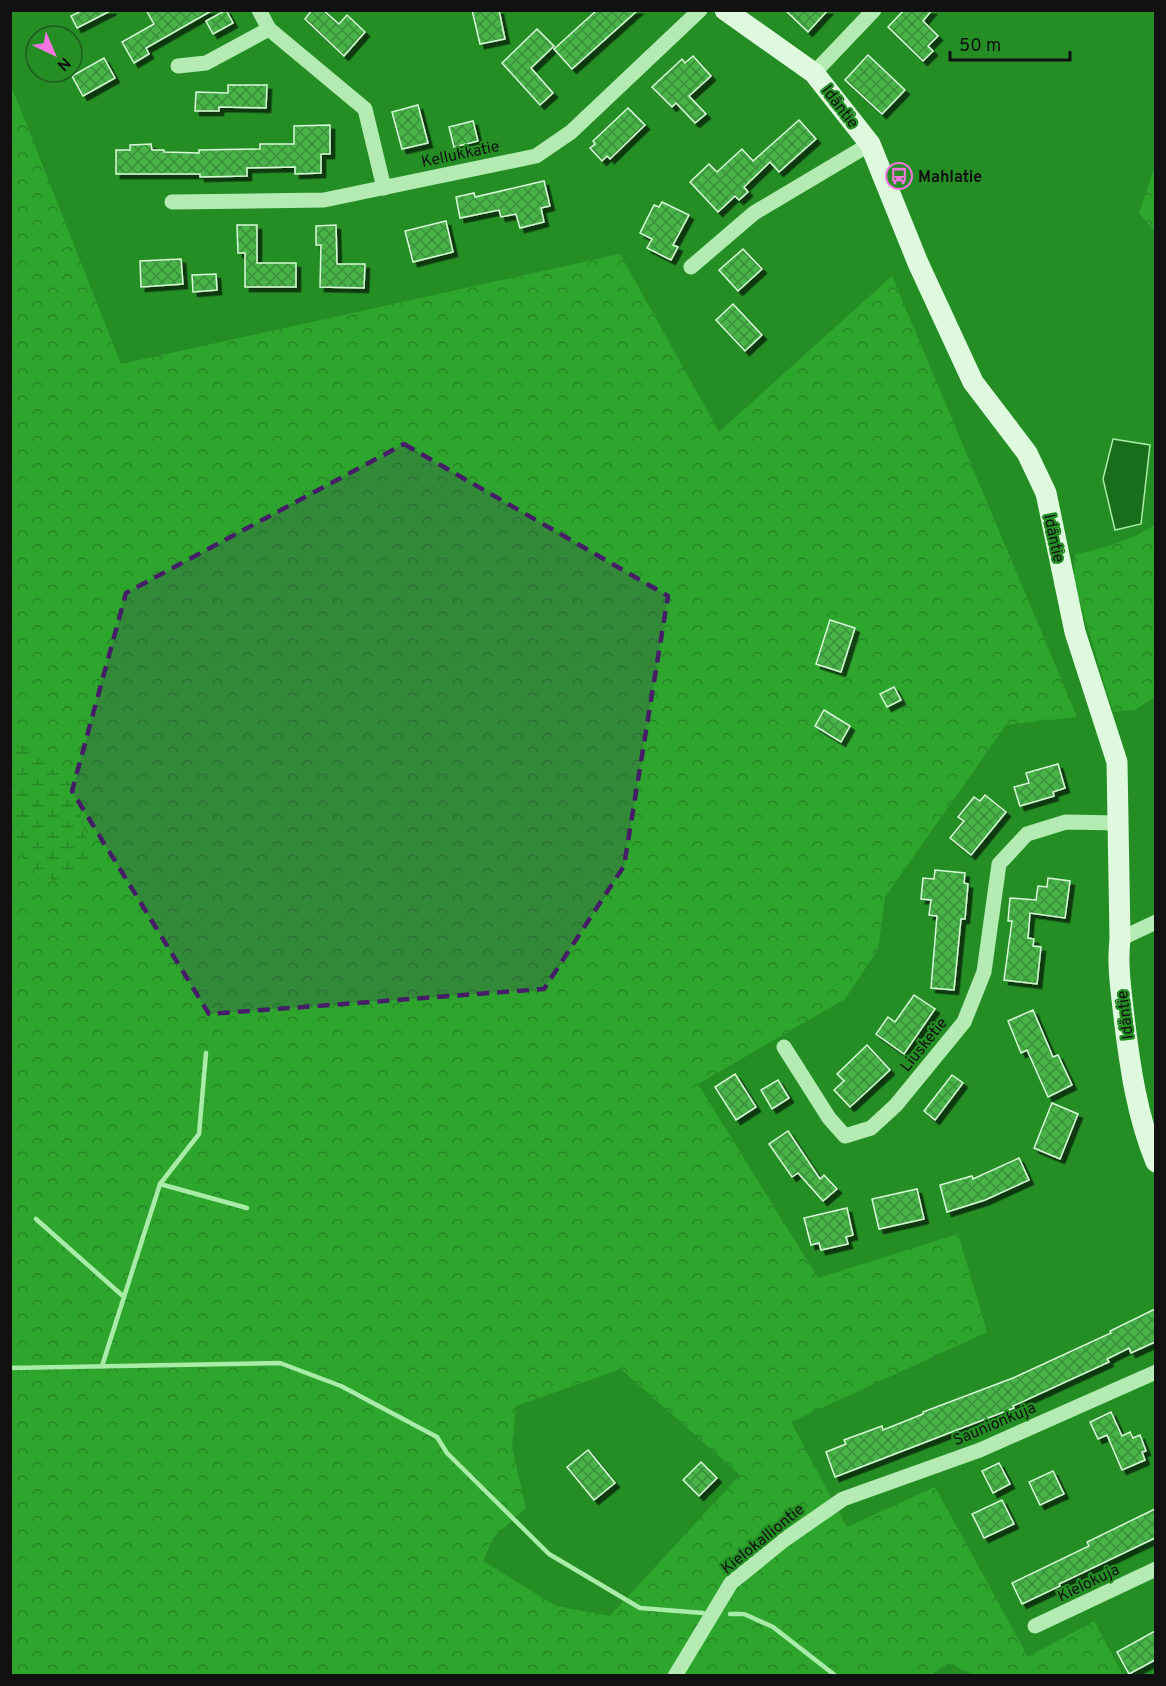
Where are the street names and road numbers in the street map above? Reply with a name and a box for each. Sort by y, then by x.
street label: Idäntie [816,82,862,133]
street label: Kellukkatie [420,137,501,173]
street label: Idäntie [1038,512,1068,565]
street label: Idäntie [1113,989,1139,1040]
street label: Liusketie [897,1014,953,1077]
street label: Saunionkuja [950,1398,1039,1451]
street label: Kielokalliontie [718,1500,809,1579]
street label: Kielokuja [1055,1560,1123,1607]

